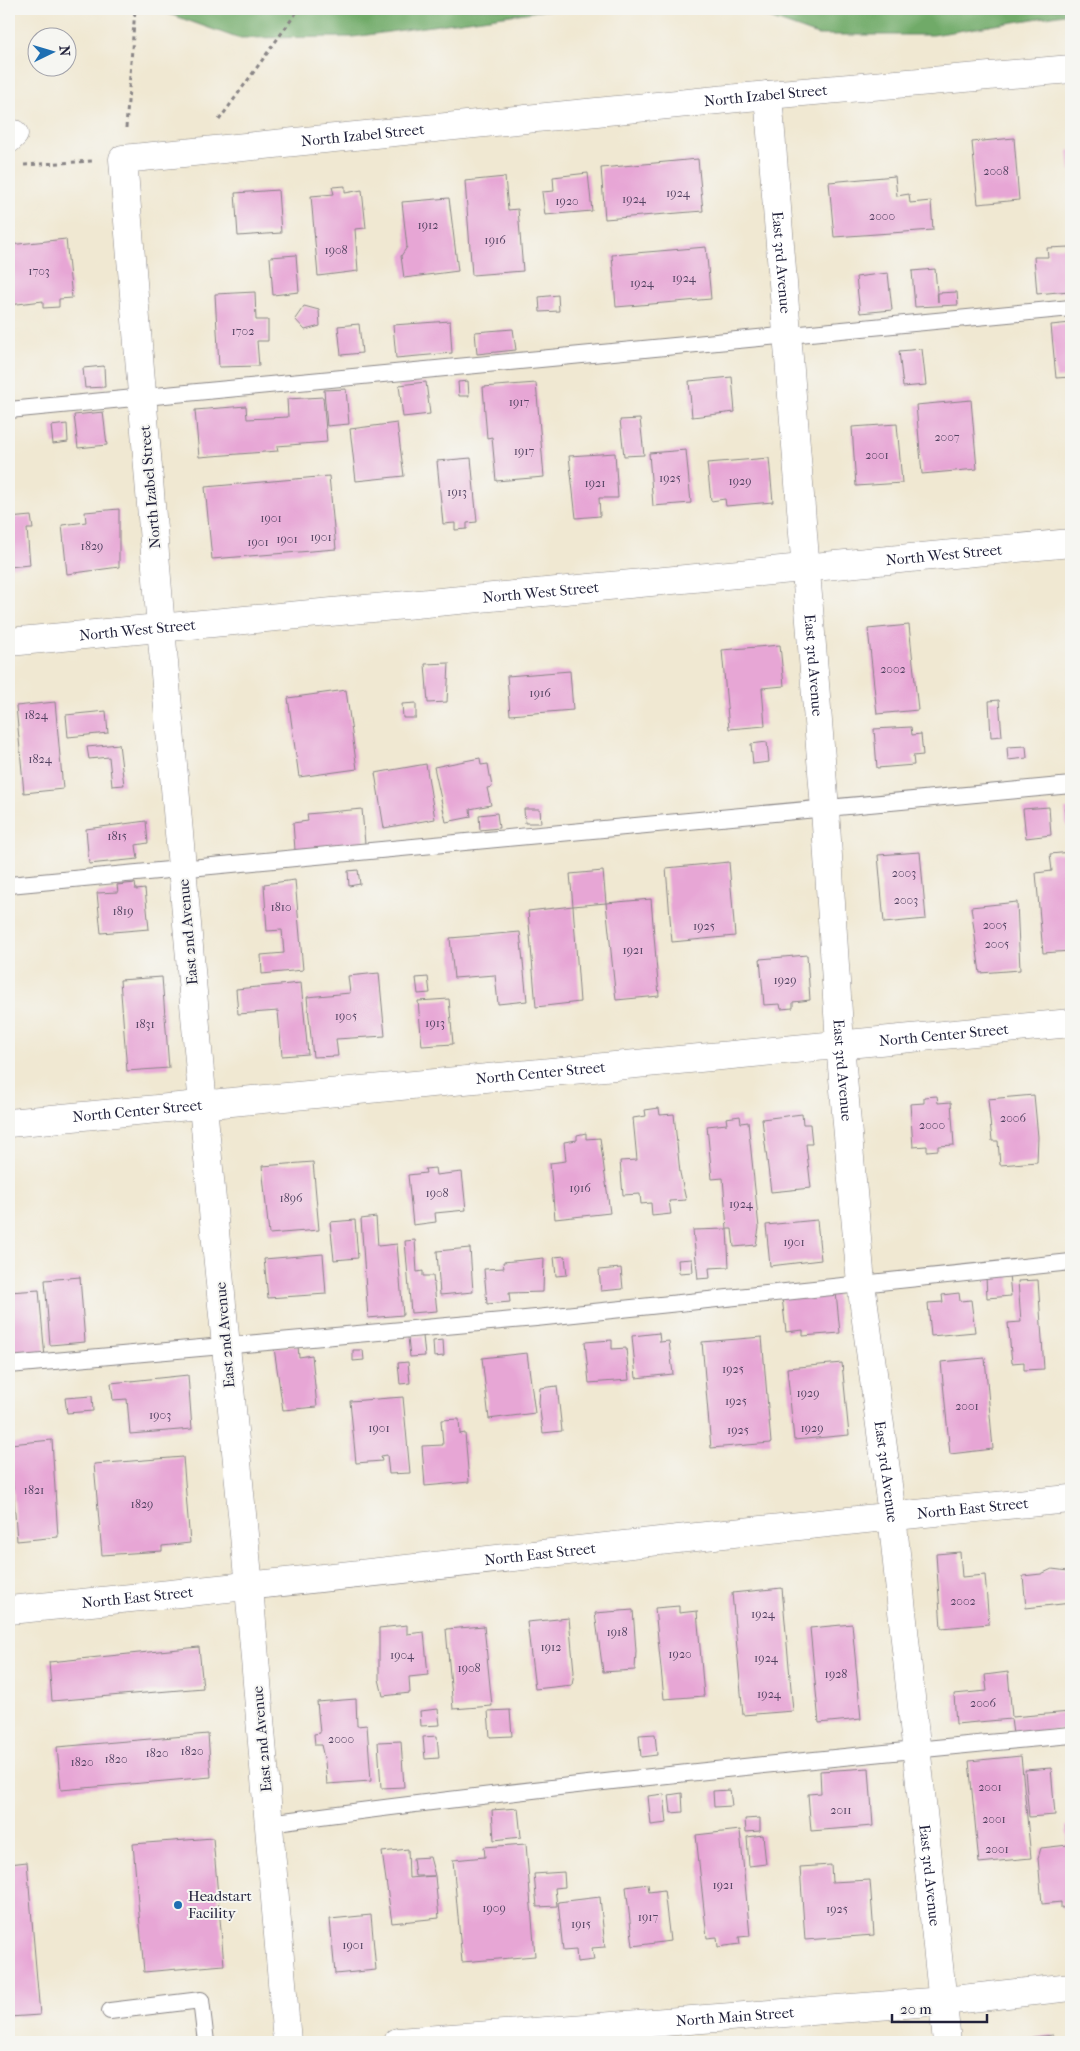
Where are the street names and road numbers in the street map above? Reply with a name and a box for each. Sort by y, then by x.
street label: North Izabel Street [703,81,829,110]
street label: North Izabel Street [300,120,426,150]
street label: East 3rd Avenue [768,211,794,315]
street label: North Izabel Street [136,424,164,549]
street label: North West Street [885,540,1004,569]
street label: North West Street [482,578,600,607]
street label: East 3rd Avenue [800,613,827,718]
street label: North West Street [78,616,197,644]
street label: East 2nd Avenue [174,878,202,986]
street label: East 3rd Avenue [829,1019,856,1123]
street label: North Center Street [878,1020,1010,1050]
street label: North Center Street [475,1058,607,1088]
street label: North Center Street [72,1096,204,1126]
street label: East 2nd Avenue [211,1281,239,1389]
street label: East 3rd Avenue [871,1420,902,1524]
street label: North East Street [916,1494,1030,1523]
street label: North East Street [483,1539,597,1569]
street label: North East Street [81,1583,195,1612]
street label: East 2nd Avenue [248,1685,276,1793]
street label: East 3rd Avenue [915,1823,944,1928]
street label: North Main Street [675,2003,796,2030]

